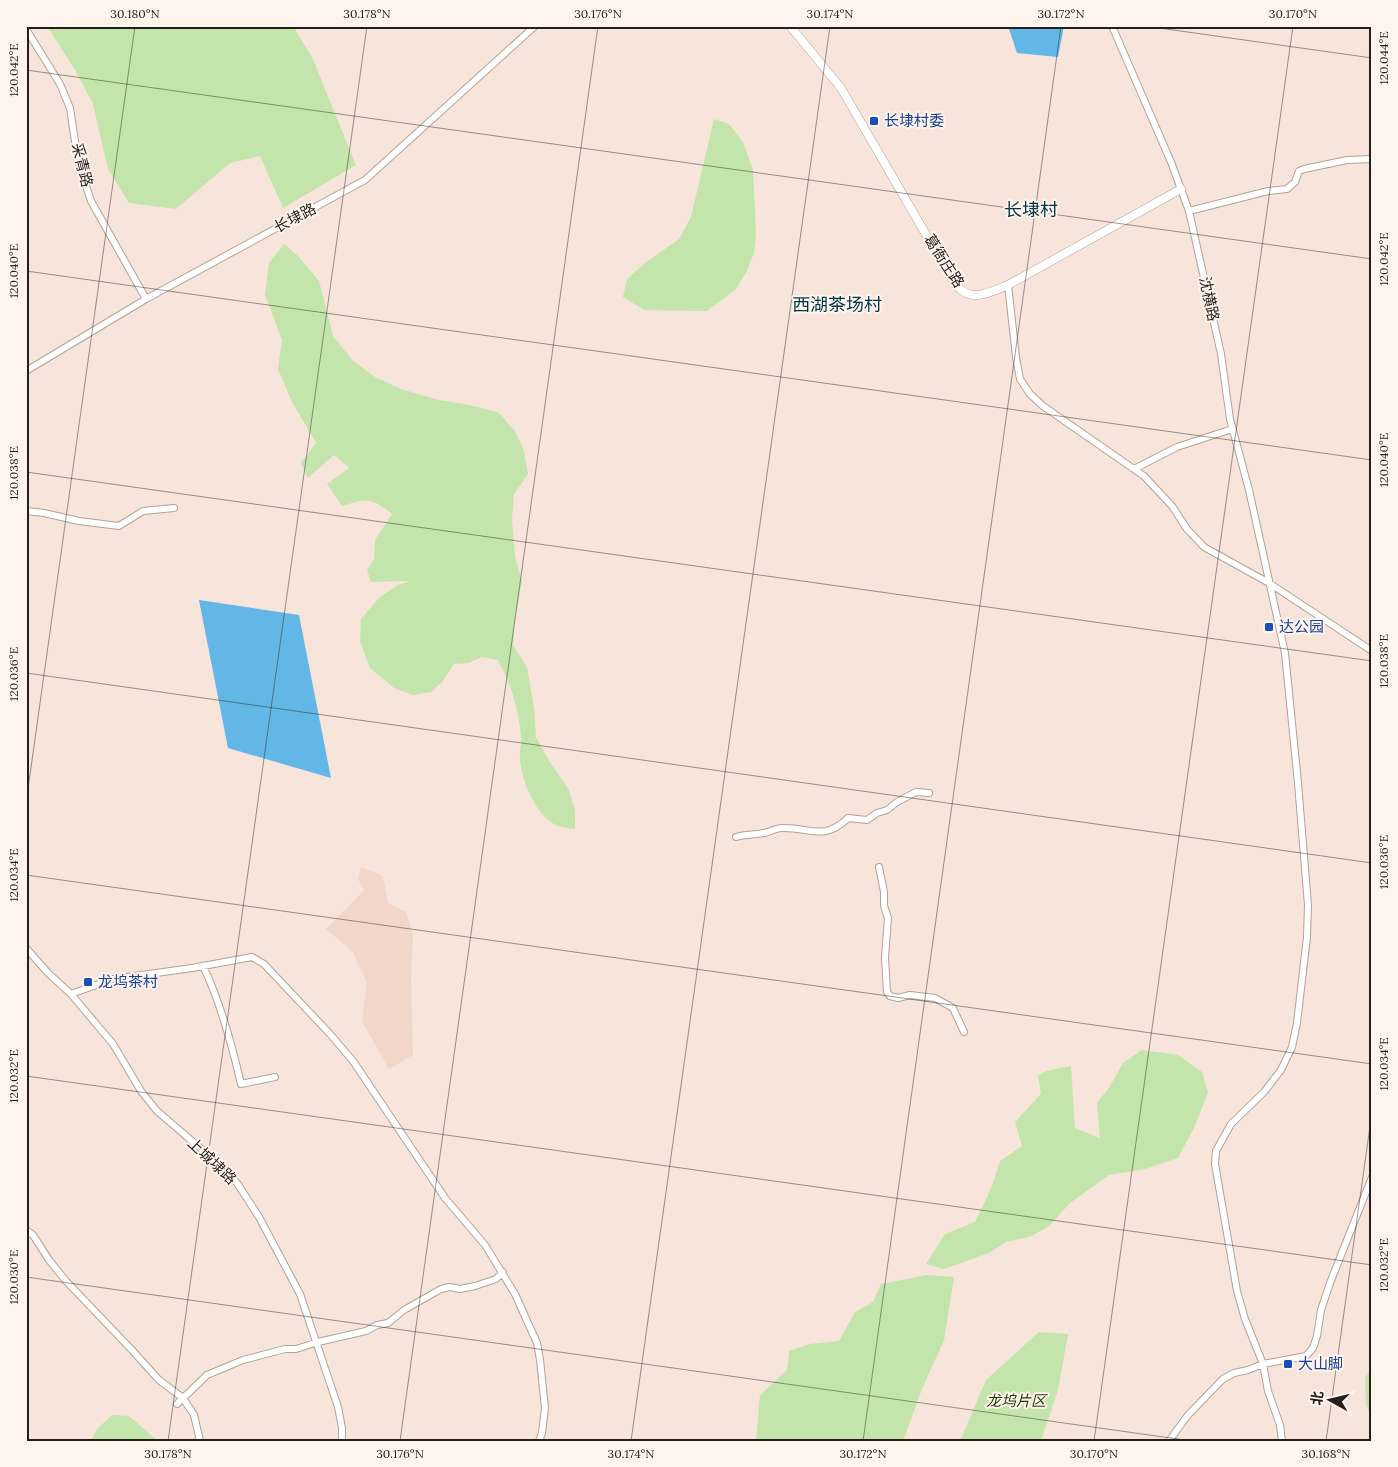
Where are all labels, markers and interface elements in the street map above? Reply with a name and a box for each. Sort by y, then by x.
text: 30.180°N [110,6,160,21]
text: 30.178°N [343,6,391,21]
text: 30.176°N [574,6,622,21]
text: 30.174°N [807,6,853,21]
text: 30.172°N [1037,6,1085,21]
text: 30.170°N [1269,6,1317,21]
text: 120.044°E [1376,31,1391,85]
text: 120.042°E [6,43,21,97]
place label: 长埭村委 [884,111,944,130]
marker: 长埭村委 [868,115,880,127]
street label: 采青路 [68,141,97,189]
district label: 长埭村 [1004,198,1058,221]
street label: 长埭路 [270,199,319,237]
street label: 葛衙庄路 [920,230,969,291]
text: 120.042°E [1376,232,1391,286]
text: 120.040°E [6,244,21,298]
street label: 沈横路 [1196,275,1223,323]
district label: 西湖茶场村 [792,293,882,316]
text: 120.040°E [1376,433,1391,487]
text: 120.038°E [6,446,21,500]
place label: 达公园 [1279,617,1324,636]
marker: 达公园 [1263,621,1275,633]
text: 120.038°E [1376,634,1391,688]
text: 120.036°E [6,647,21,701]
text: 120.036°E [1376,835,1391,889]
text: 120.034°E [6,848,21,902]
place label: 龙坞茶村 [98,972,158,991]
marker: 龙坞茶村 [82,976,94,988]
text: 120.034°E [1376,1037,1391,1091]
text: 120.032°E [6,1049,21,1103]
street label: 上城埭路 [184,1133,241,1188]
text: 120.032°E [1376,1238,1391,1292]
text: 120.030°E [6,1250,21,1304]
place label: 大山脚 [1298,1354,1343,1373]
marker: 大山脚 [1282,1358,1294,1370]
north arrow [1306,1374,1356,1424]
text: 北 [1307,1390,1327,1406]
park label: 龙坞片区 [986,1391,1048,1410]
text: 30.178°N [144,1446,192,1461]
text: 30.176°N [376,1446,424,1461]
text: 30.174°N [608,1446,654,1461]
text: 30.172°N [839,1446,887,1461]
text: 30.170°N [1070,1446,1118,1461]
text: 30.168°N [1302,1446,1350,1461]

